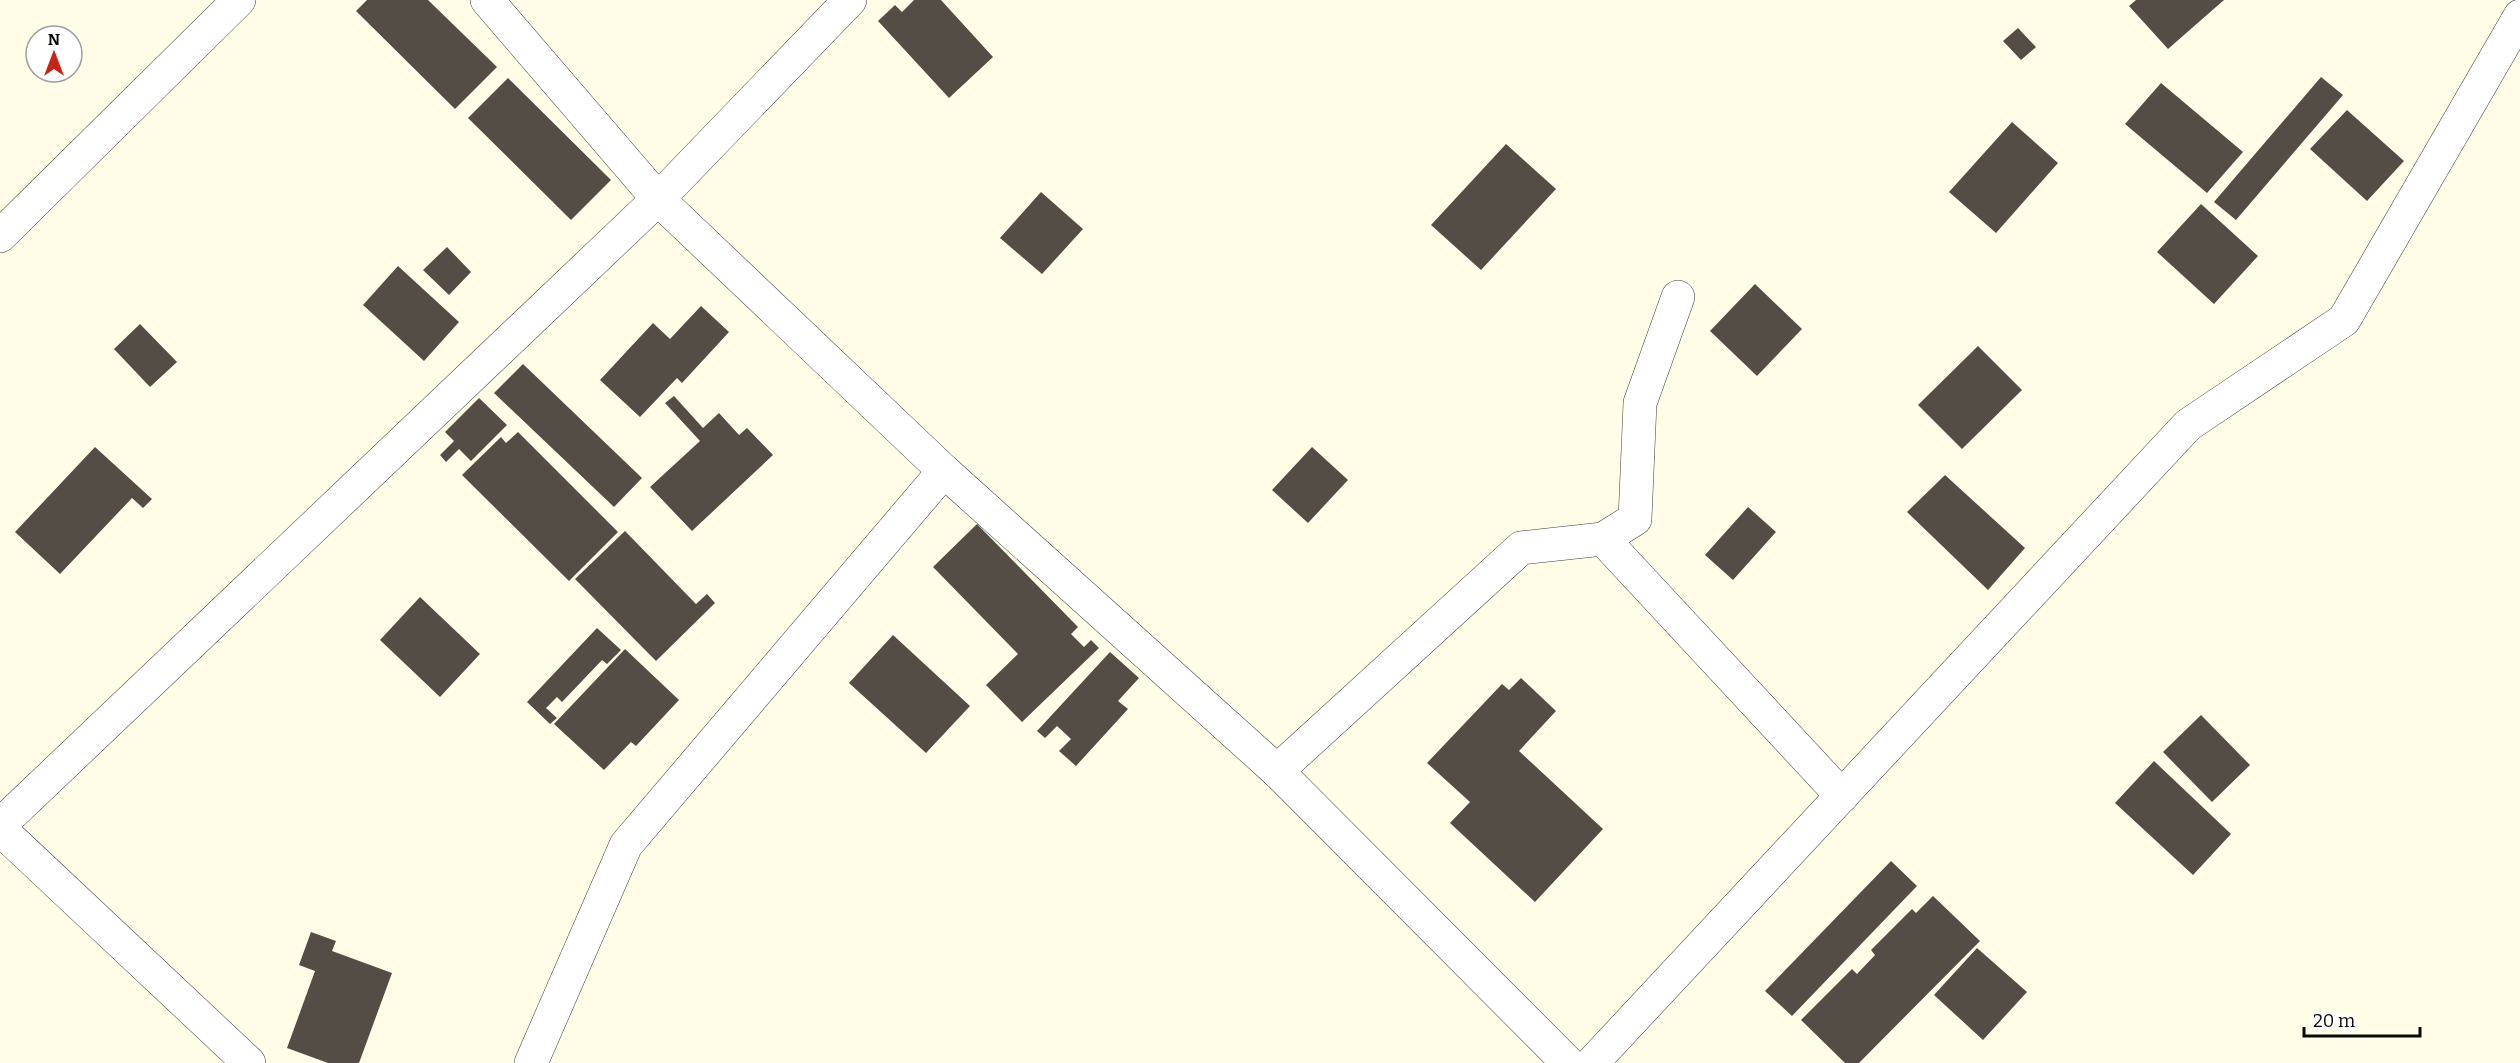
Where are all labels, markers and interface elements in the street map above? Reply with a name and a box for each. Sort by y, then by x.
north arrow [24,24,84,84]
text: N [48,30,60,49]
scale bar [2304,1000,2420,1038]
text: 20 m [2313,1010,2355,1032]

